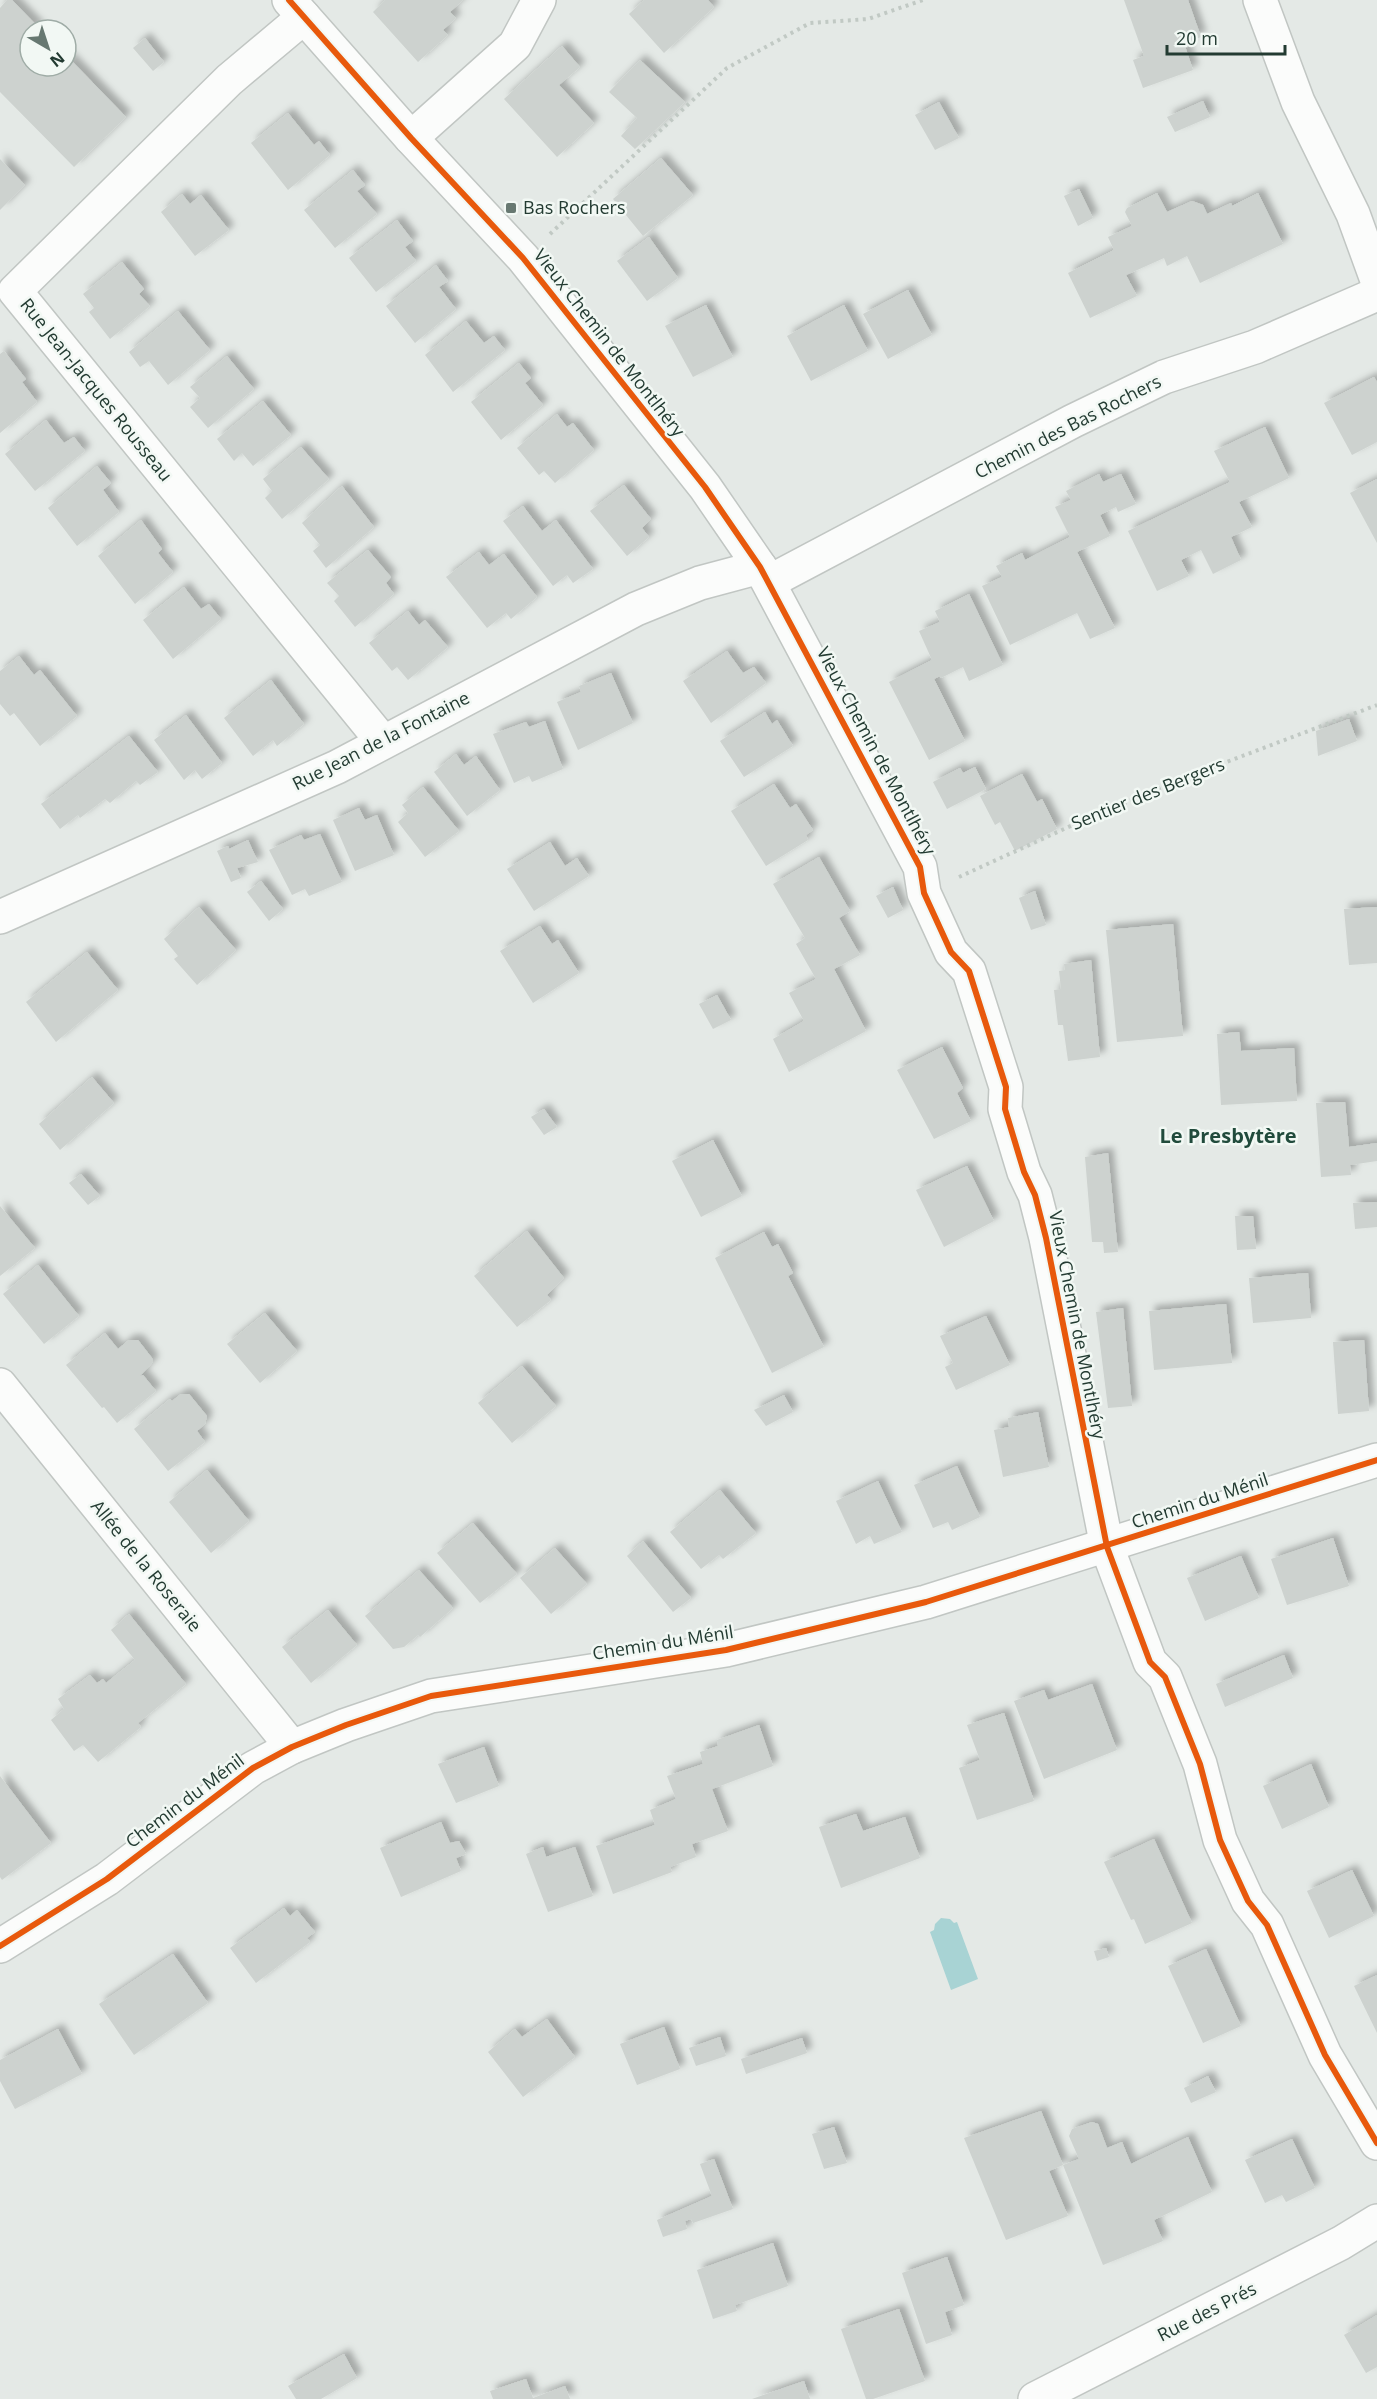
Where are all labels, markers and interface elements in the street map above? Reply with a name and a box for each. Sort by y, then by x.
north arrow [18,18,78,78]
scale bar [1167,18,1286,56]
text: 20 m [1176,26,1218,50]
text: N [45,47,69,72]
place label: Bas Rochers [523,195,626,219]
marker: Bas Rochers [504,201,518,215]
street label: Vieux Chemin de Montlhéry [529,243,691,442]
street label: Rue Jean-Jacques Rousseau [15,293,178,486]
street label: Chemin des Bas Rochers [970,369,1165,484]
street label: Vieux Chemin de Montlhéry [812,642,942,860]
street label: Rue Jean de la Fontaine [288,685,473,795]
street label: Sentier des Bergers [1067,751,1228,835]
district label: Le Presbytère [1159,1122,1297,1149]
street label: Vieux Chemin de Montlhéry [1044,1209,1112,1442]
street label: Chemin du Ménil [1128,1467,1271,1533]
street label: Allée de la Roseraie [86,1494,207,1636]
street label: Chemin du Ménil [591,1619,735,1665]
street label: Chemin du Ménil [120,1748,249,1853]
street label: Rue des Prés [1153,2276,1260,2346]

